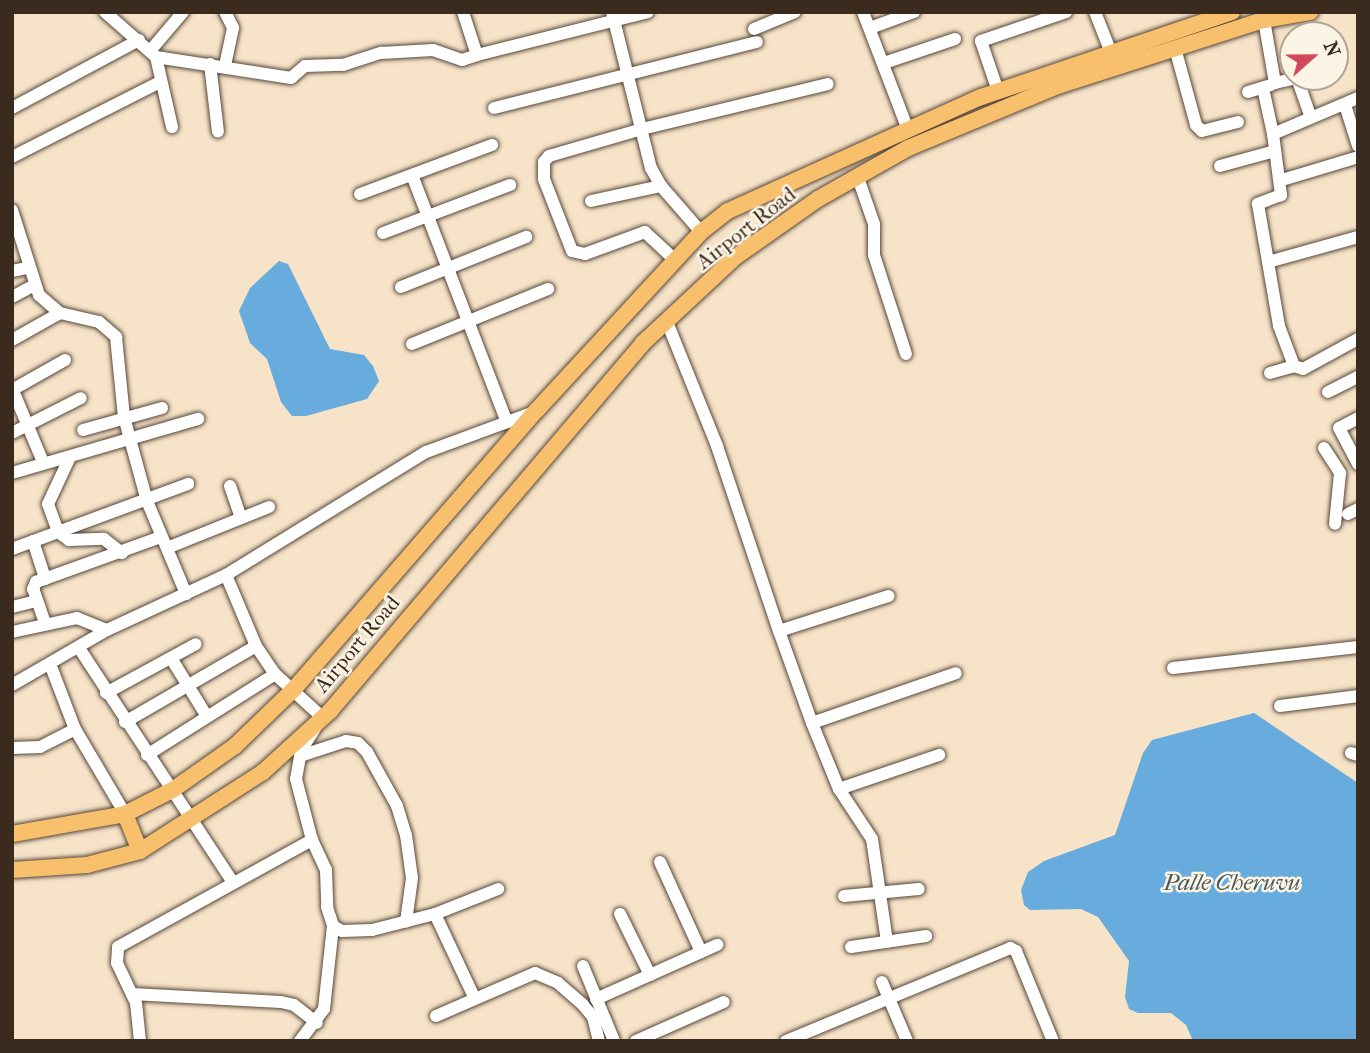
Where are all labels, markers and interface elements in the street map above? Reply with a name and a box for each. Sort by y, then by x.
north arrow [1279,21,1349,91]
text: N [1319,39,1345,60]
street label: Airport Road [691,181,801,275]
street label: Airport Road [309,590,405,698]
water label: Palle Cheruvu [1164,869,1300,897]

